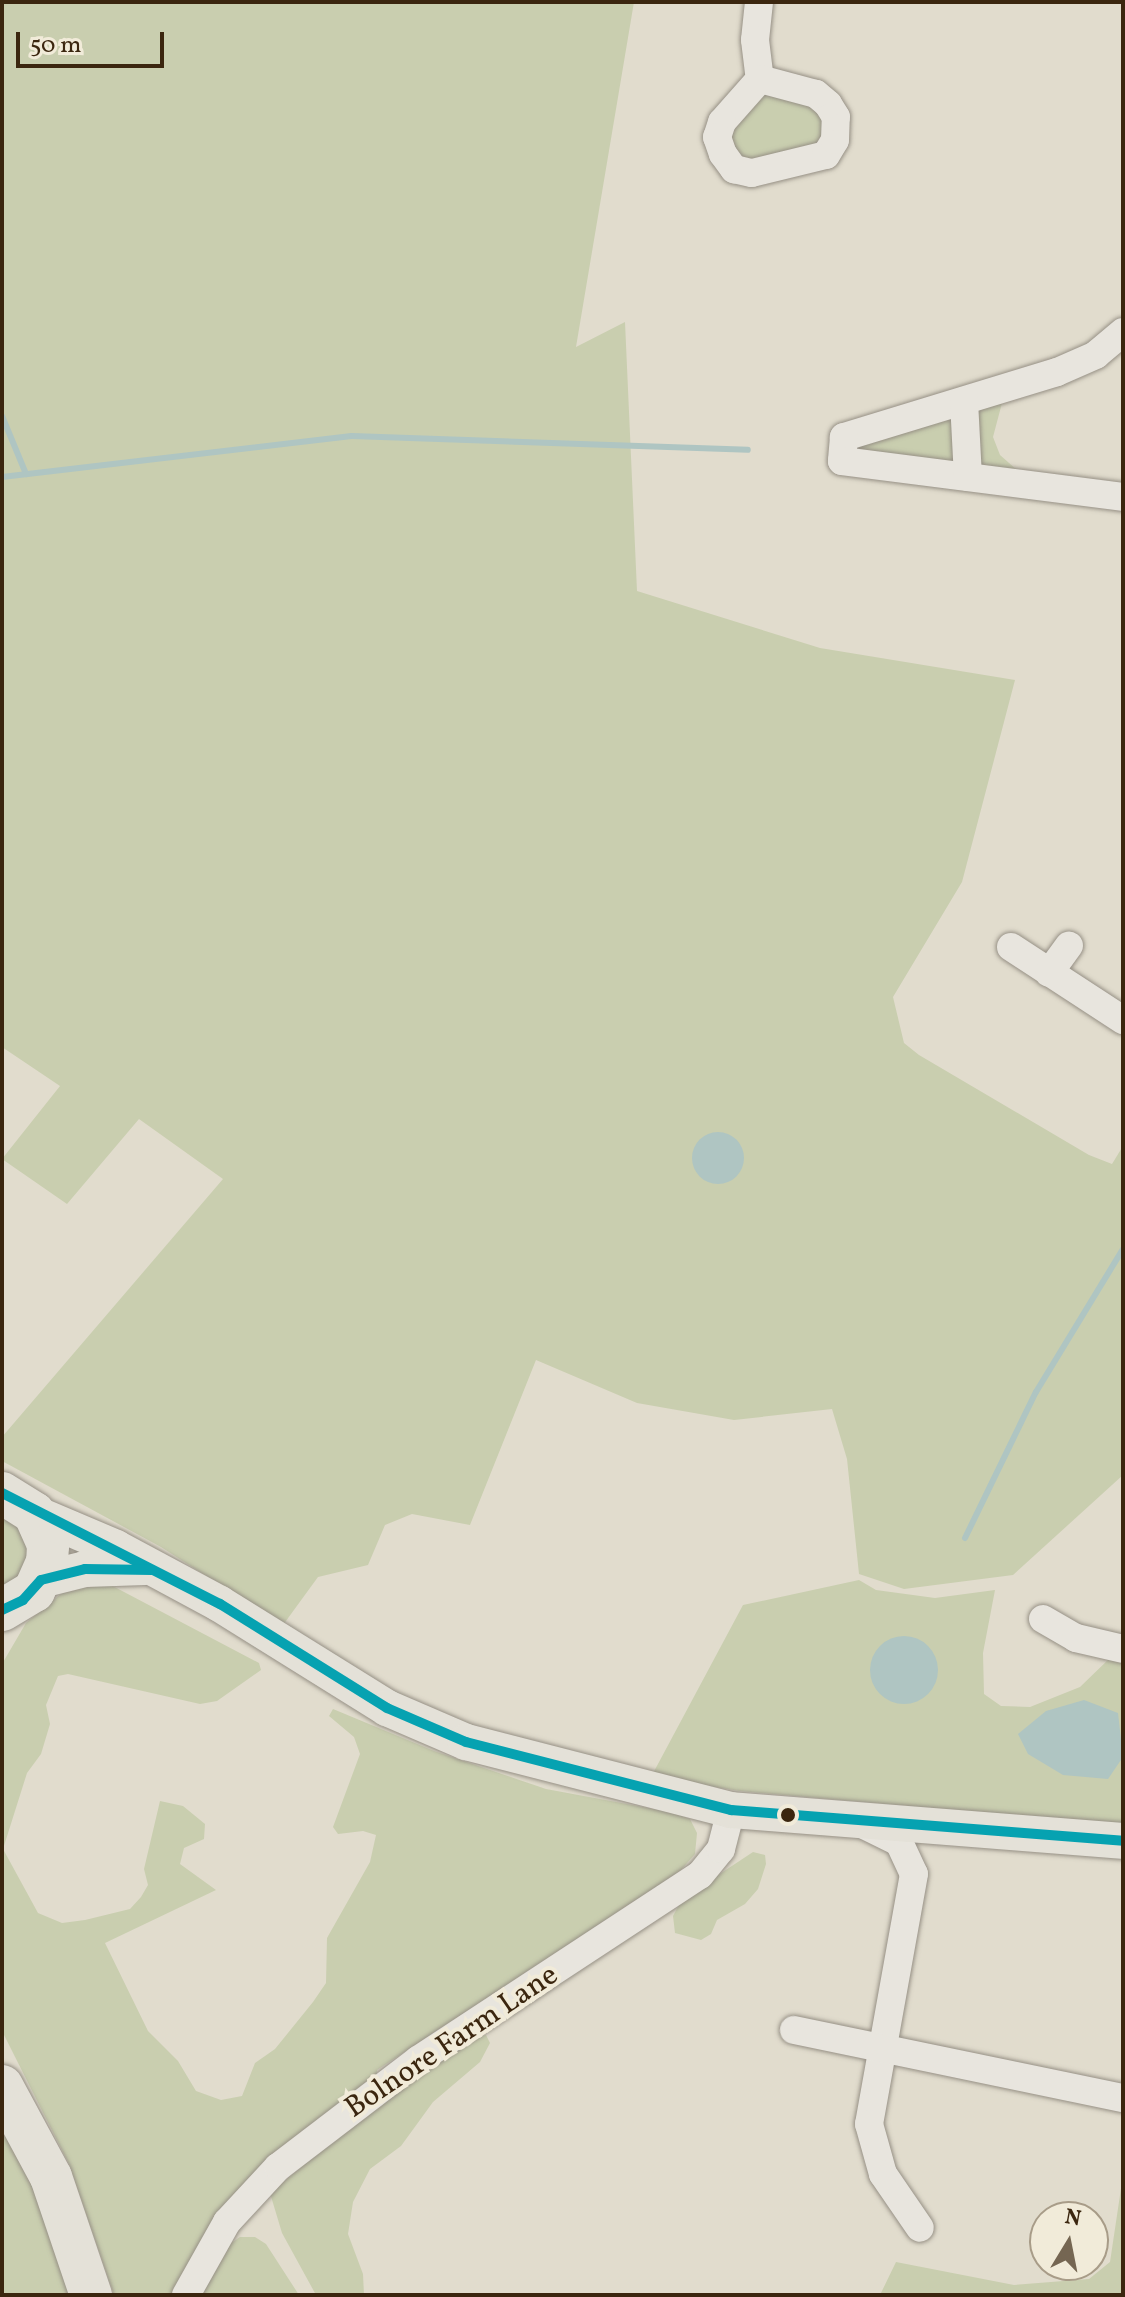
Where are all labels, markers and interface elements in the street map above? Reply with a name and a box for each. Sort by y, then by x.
scale bar [20,16,168,66]
text: 50 m [30,29,82,63]
unlabelled marker [780,1807,796,1823]
street label: Bolnore Farm Lane [339,1957,565,2127]
north arrow [1029,2201,1109,2281]
text: N [1062,2202,1083,2235]

